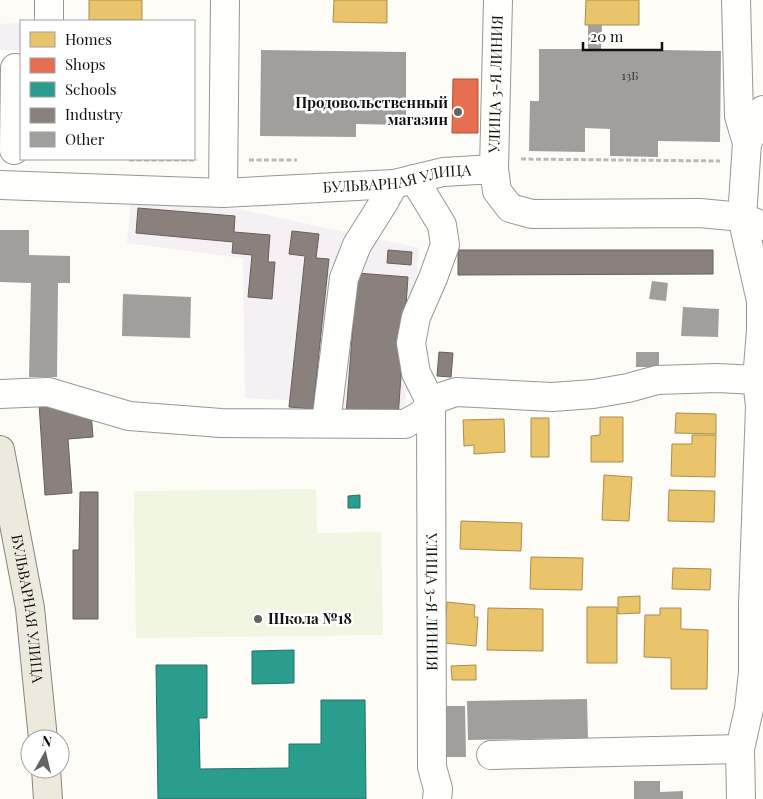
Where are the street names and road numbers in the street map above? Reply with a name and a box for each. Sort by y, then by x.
street label: УЛИЦА 3-Я ЛИНИЯ [483,15,507,154]
street label: БУЛЬВАРНАЯ УЛИЦА [322,159,472,197]
street label: БУЛЬВАРНАЯ УЛИЦА [7,532,48,684]
street label: УЛИЦА 3-Я ЛИНИЯ [422,532,443,671]

